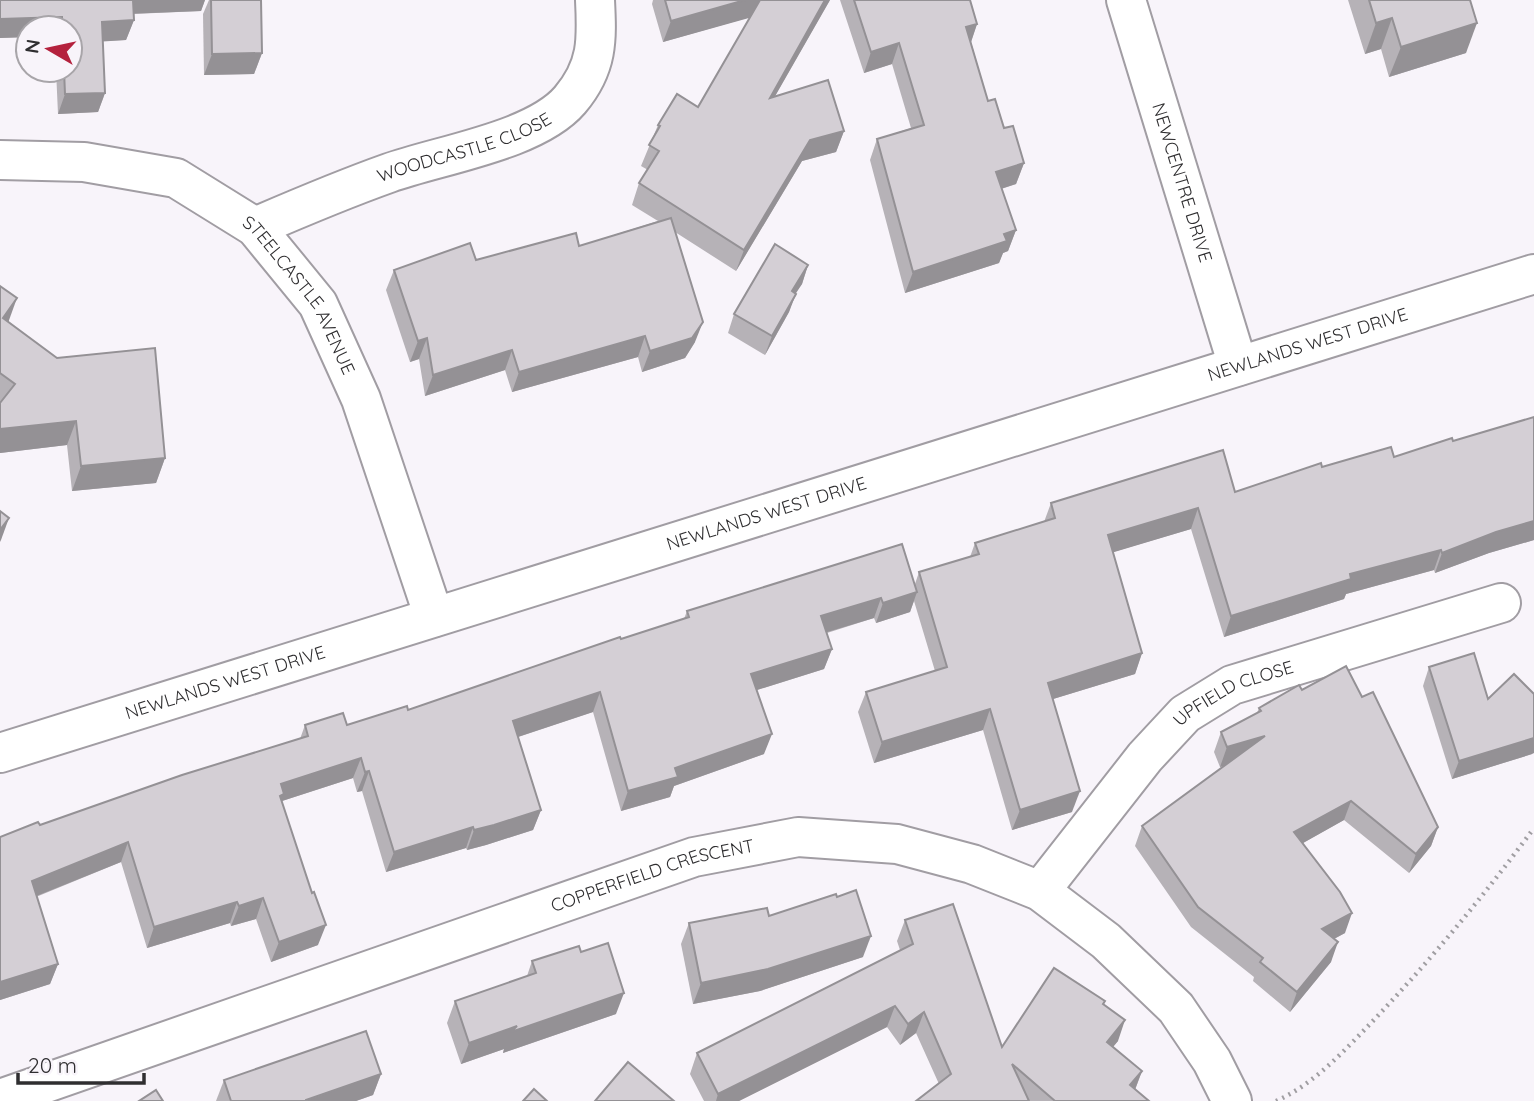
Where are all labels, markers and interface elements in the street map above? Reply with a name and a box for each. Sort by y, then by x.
north arrow [14,14,84,84]
text: N [19,38,45,55]
street label: NEWCENTRE DRIVE [1147,100,1218,265]
street label: WOODCASTLE CLOSE [374,107,555,187]
street label: STEELCASTLE AVENUE [239,210,360,378]
street label: NEWLANDS WEST DRIVE [1205,302,1410,386]
street label: NEWLANDS WEST DRIVE [663,471,869,555]
street label: NEWLANDS WEST DRIVE [122,640,328,724]
street label: UPFIELD CLOSE [1168,655,1296,731]
street label: COPPERFIELD CRESCENT [548,834,756,917]
scale bar [18,1042,144,1086]
text: 20 m [28,1052,77,1078]

